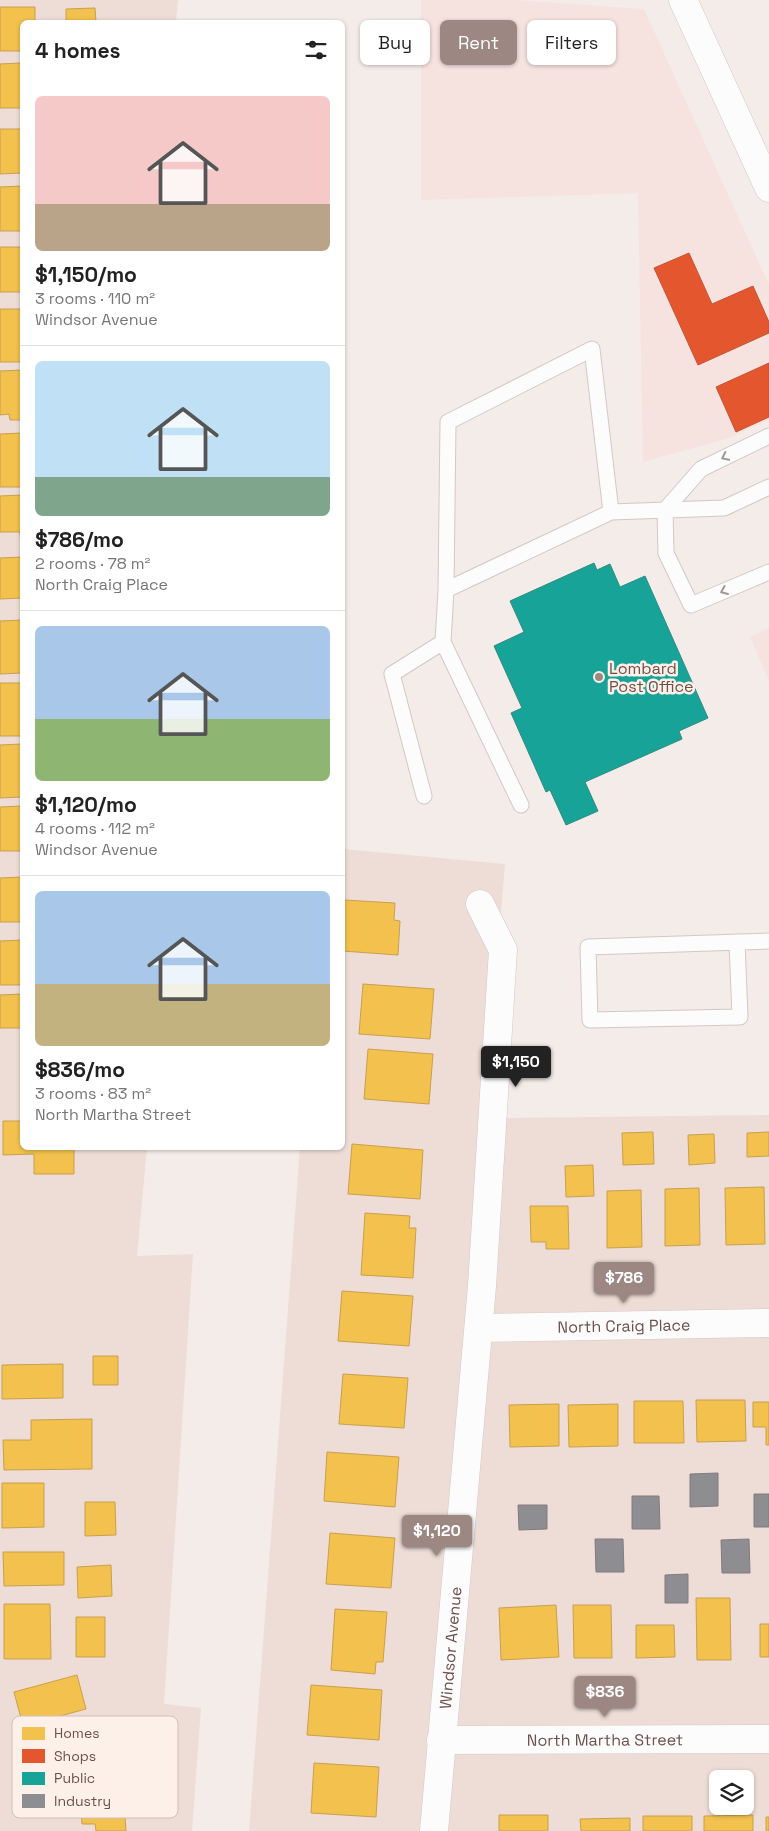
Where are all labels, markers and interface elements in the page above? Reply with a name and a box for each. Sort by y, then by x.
chip: Buy [360,20,430,65]
chip: Rent [440,20,517,65]
chip: Filters [527,20,616,65]
icon: filters [302,36,330,64]
text: 4 homes [35,37,121,64]
icon: home [138,128,228,218]
text: $1,150/mo [35,261,137,288]
text: 3 rooms · 110 m² [35,288,155,309]
text: Windsor Avenue [35,309,158,330]
icon: home [138,394,228,484]
one-way arrow [721,451,730,462]
text: $786/mo [35,526,124,553]
text: 2 rooms · 78 m² [35,553,150,574]
text: North Craig Place [35,574,168,595]
one-way arrow [720,584,729,595]
place label: Lombard Post Office [609,658,693,697]
icon: home [138,659,228,749]
marker: Lombard Post Office [593,671,605,683]
text: $1,120/mo [35,791,137,818]
text: 4 rooms · 112 m² [35,818,155,839]
text: Windsor Avenue [35,839,158,860]
icon: home [138,924,228,1014]
pin: $1,150 [475,1046,557,1088]
text: $1,150 [492,1051,540,1072]
text: $836/mo [35,1056,125,1083]
text: 3 rooms · 83 m² [35,1083,151,1104]
text: North Martha Street [35,1104,191,1125]
pin: $786 [594,1262,654,1304]
text: $786 [605,1267,643,1288]
street label: North Craig Place [557,1314,691,1338]
pin: $1,120 [396,1514,478,1557]
text: $1,120 [413,1520,461,1541]
street label: Windsor Avenue [435,1586,466,1710]
pin: $836 [575,1676,635,1718]
text: $836 [586,1681,624,1702]
legend [12,1716,178,1818]
text: Homes [54,1724,100,1742]
street label: North Martha Street [527,1729,683,1751]
text: Shops [54,1747,96,1765]
text: Public [54,1769,95,1787]
map controls [709,1770,754,1815]
button: layers [709,1770,754,1815]
text: Industry [54,1792,111,1810]

